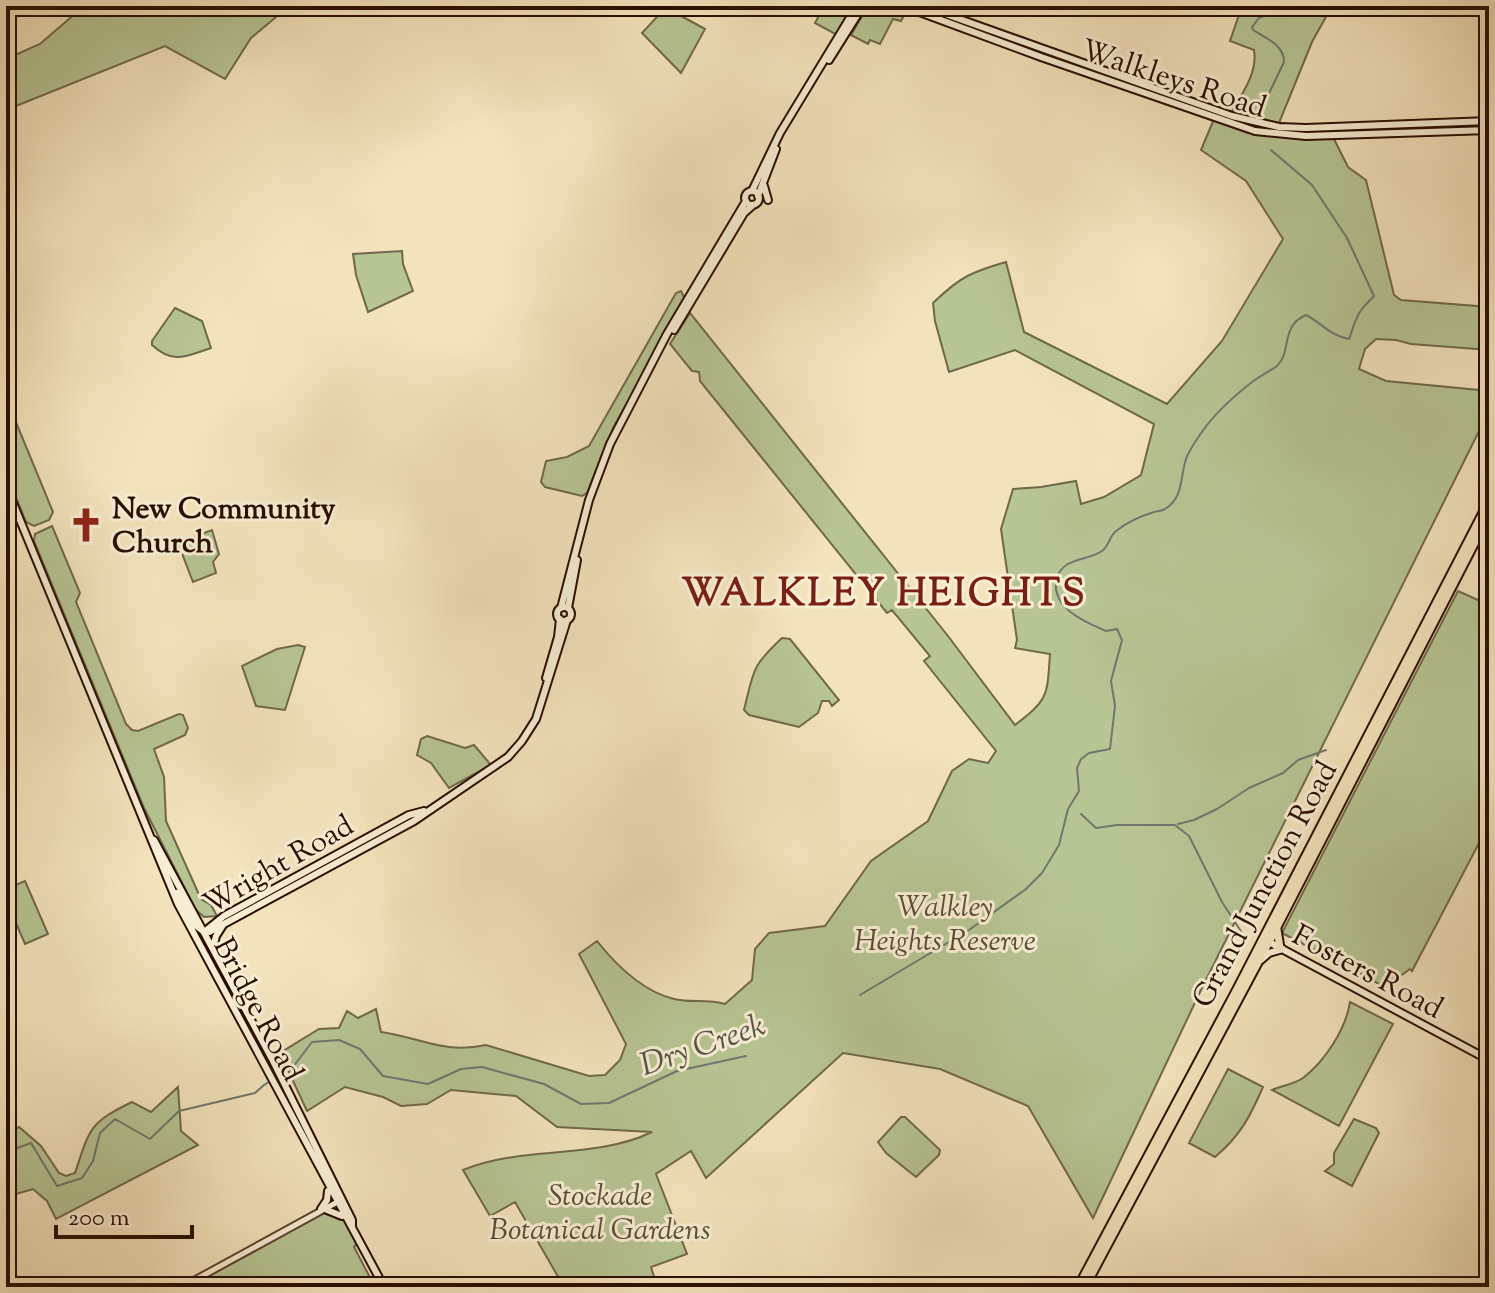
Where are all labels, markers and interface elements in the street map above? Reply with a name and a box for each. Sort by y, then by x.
street label: Walkleys Road [1075,30,1271,131]
place label: New Community Church [112,489,336,566]
church icon: New Community Church [67,506,105,544]
district label: WALKLEY HEIGHTS [681,569,1087,623]
street label: Grand Junction Road [1183,754,1349,1016]
street label: Wright Road [196,806,362,927]
park label: Walkley Heights Reserve [854,887,1036,964]
street label: Fosters Road [1284,915,1450,1031]
street label: Bridge Road [201,931,313,1090]
water label: Dry Creek [634,1004,772,1090]
park label: Stockade Botanical Gardens [490,1176,710,1253]
scale bar [56,1189,192,1239]
text: 200 m [68,1202,130,1236]

